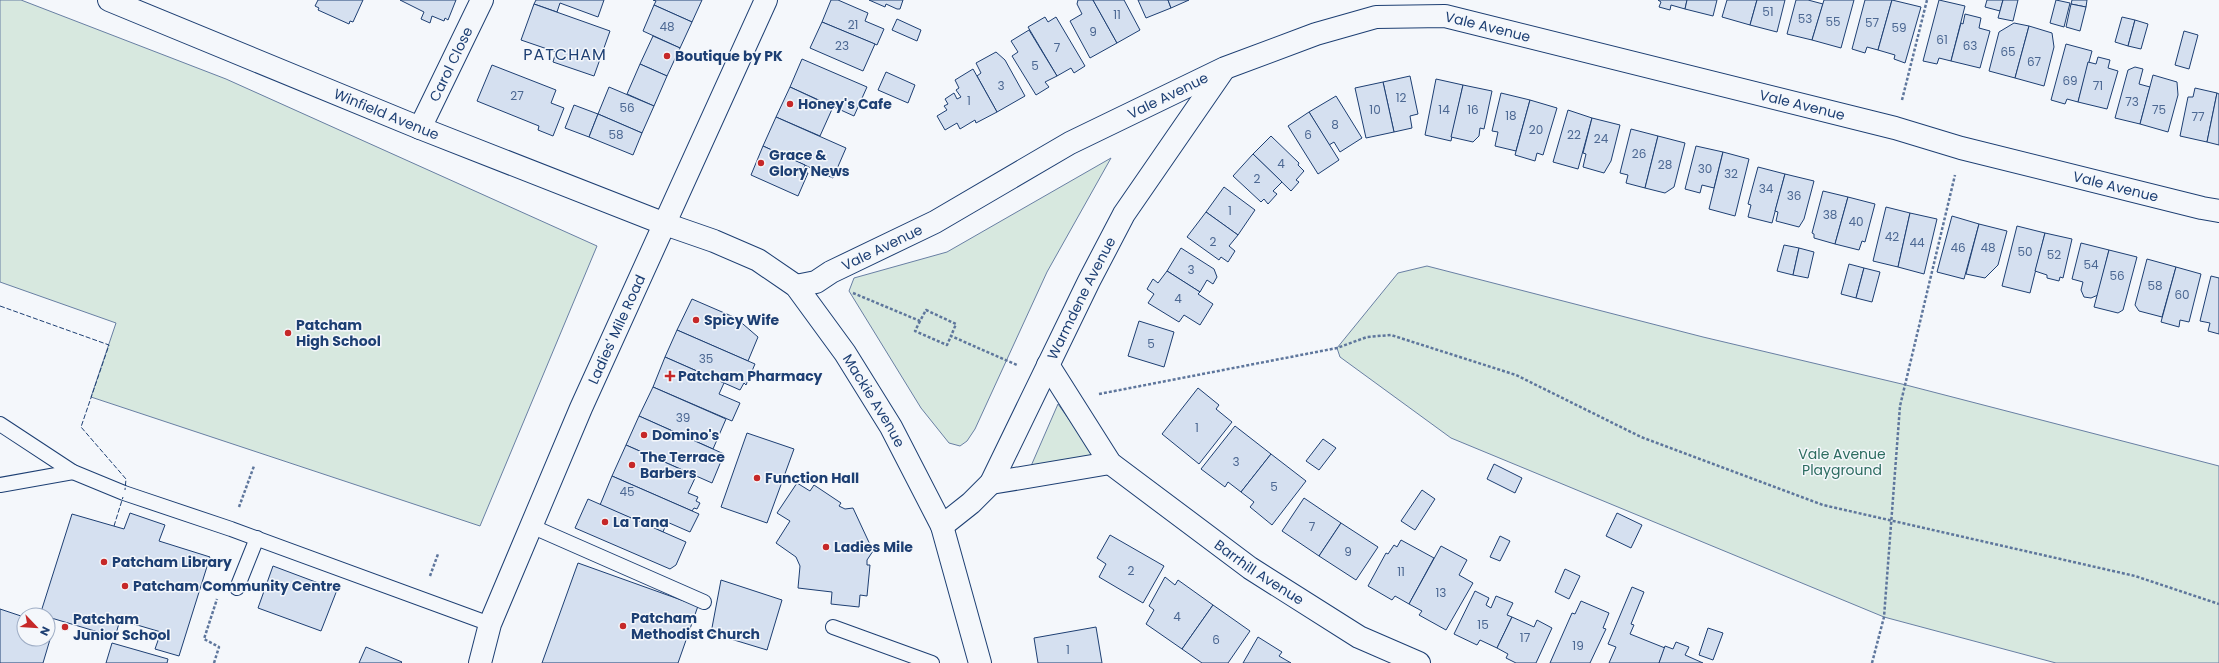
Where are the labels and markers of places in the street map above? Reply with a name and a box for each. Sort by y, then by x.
place label: Boutique by PK [675,46,783,66]
marker: Boutique by PK [662,51,672,61]
place label: Honey's Cafe [798,94,892,114]
marker: Honey's Cafe [785,99,795,109]
place label: Grace & Glory News [769,145,850,181]
marker: Grace & Glory News [756,158,766,168]
place label: Spicy Wife [704,310,779,330]
place label: Patcham High School [296,315,381,351]
marker: Spicy Wife [691,315,701,325]
marker: Patcham High School [283,328,293,338]
place label: Patcham Pharmacy [678,366,823,386]
marker: Patcham Pharmacy [665,371,675,381]
place label: Domino's [652,425,719,445]
marker: Domino's [639,430,649,440]
place label: The Terrace Barbers [640,447,725,483]
marker: The Terrace Barbers [627,460,637,470]
place label: Function Hall [765,468,859,488]
marker: Function Hall [752,473,762,483]
place label: La Tana [613,512,669,532]
marker: La Tana [600,517,610,527]
place label: Ladies Mile [834,537,913,557]
marker: Ladies Mile [821,542,831,552]
place label: Patcham Library [112,552,232,572]
marker: Patcham Library [99,557,109,567]
place label: Patcham Community Centre [133,576,341,596]
marker: Patcham Community Centre [120,581,130,591]
place label: Patcham Methodist Church [631,608,760,644]
place label: Patcham Junior School [73,609,170,645]
marker: Patcham Methodist Church [618,621,628,631]
marker: Patcham Junior School [60,622,70,632]

